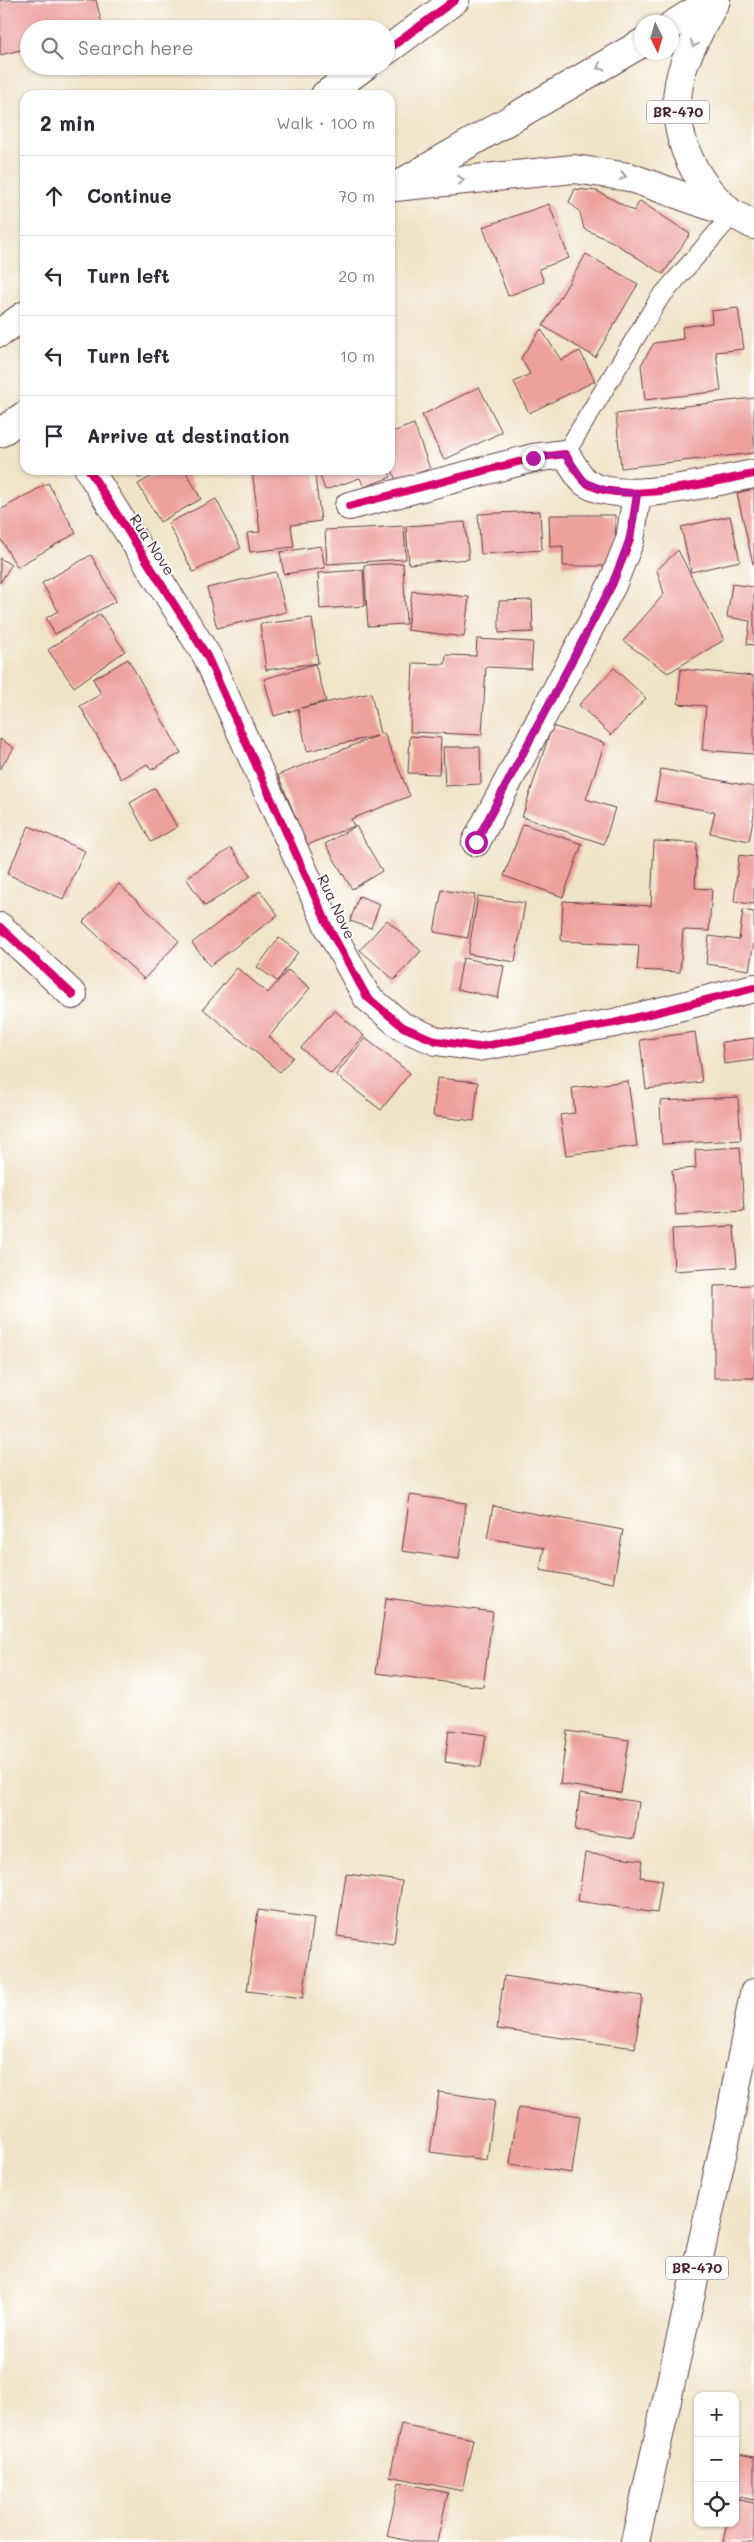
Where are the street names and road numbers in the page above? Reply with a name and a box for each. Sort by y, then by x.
road number: BR-470 [647,100,709,124]
street label: Rua Nove [126,510,180,579]
street label: Rua Nove [313,871,361,942]
road number: BR-470 [666,2256,728,2280]

